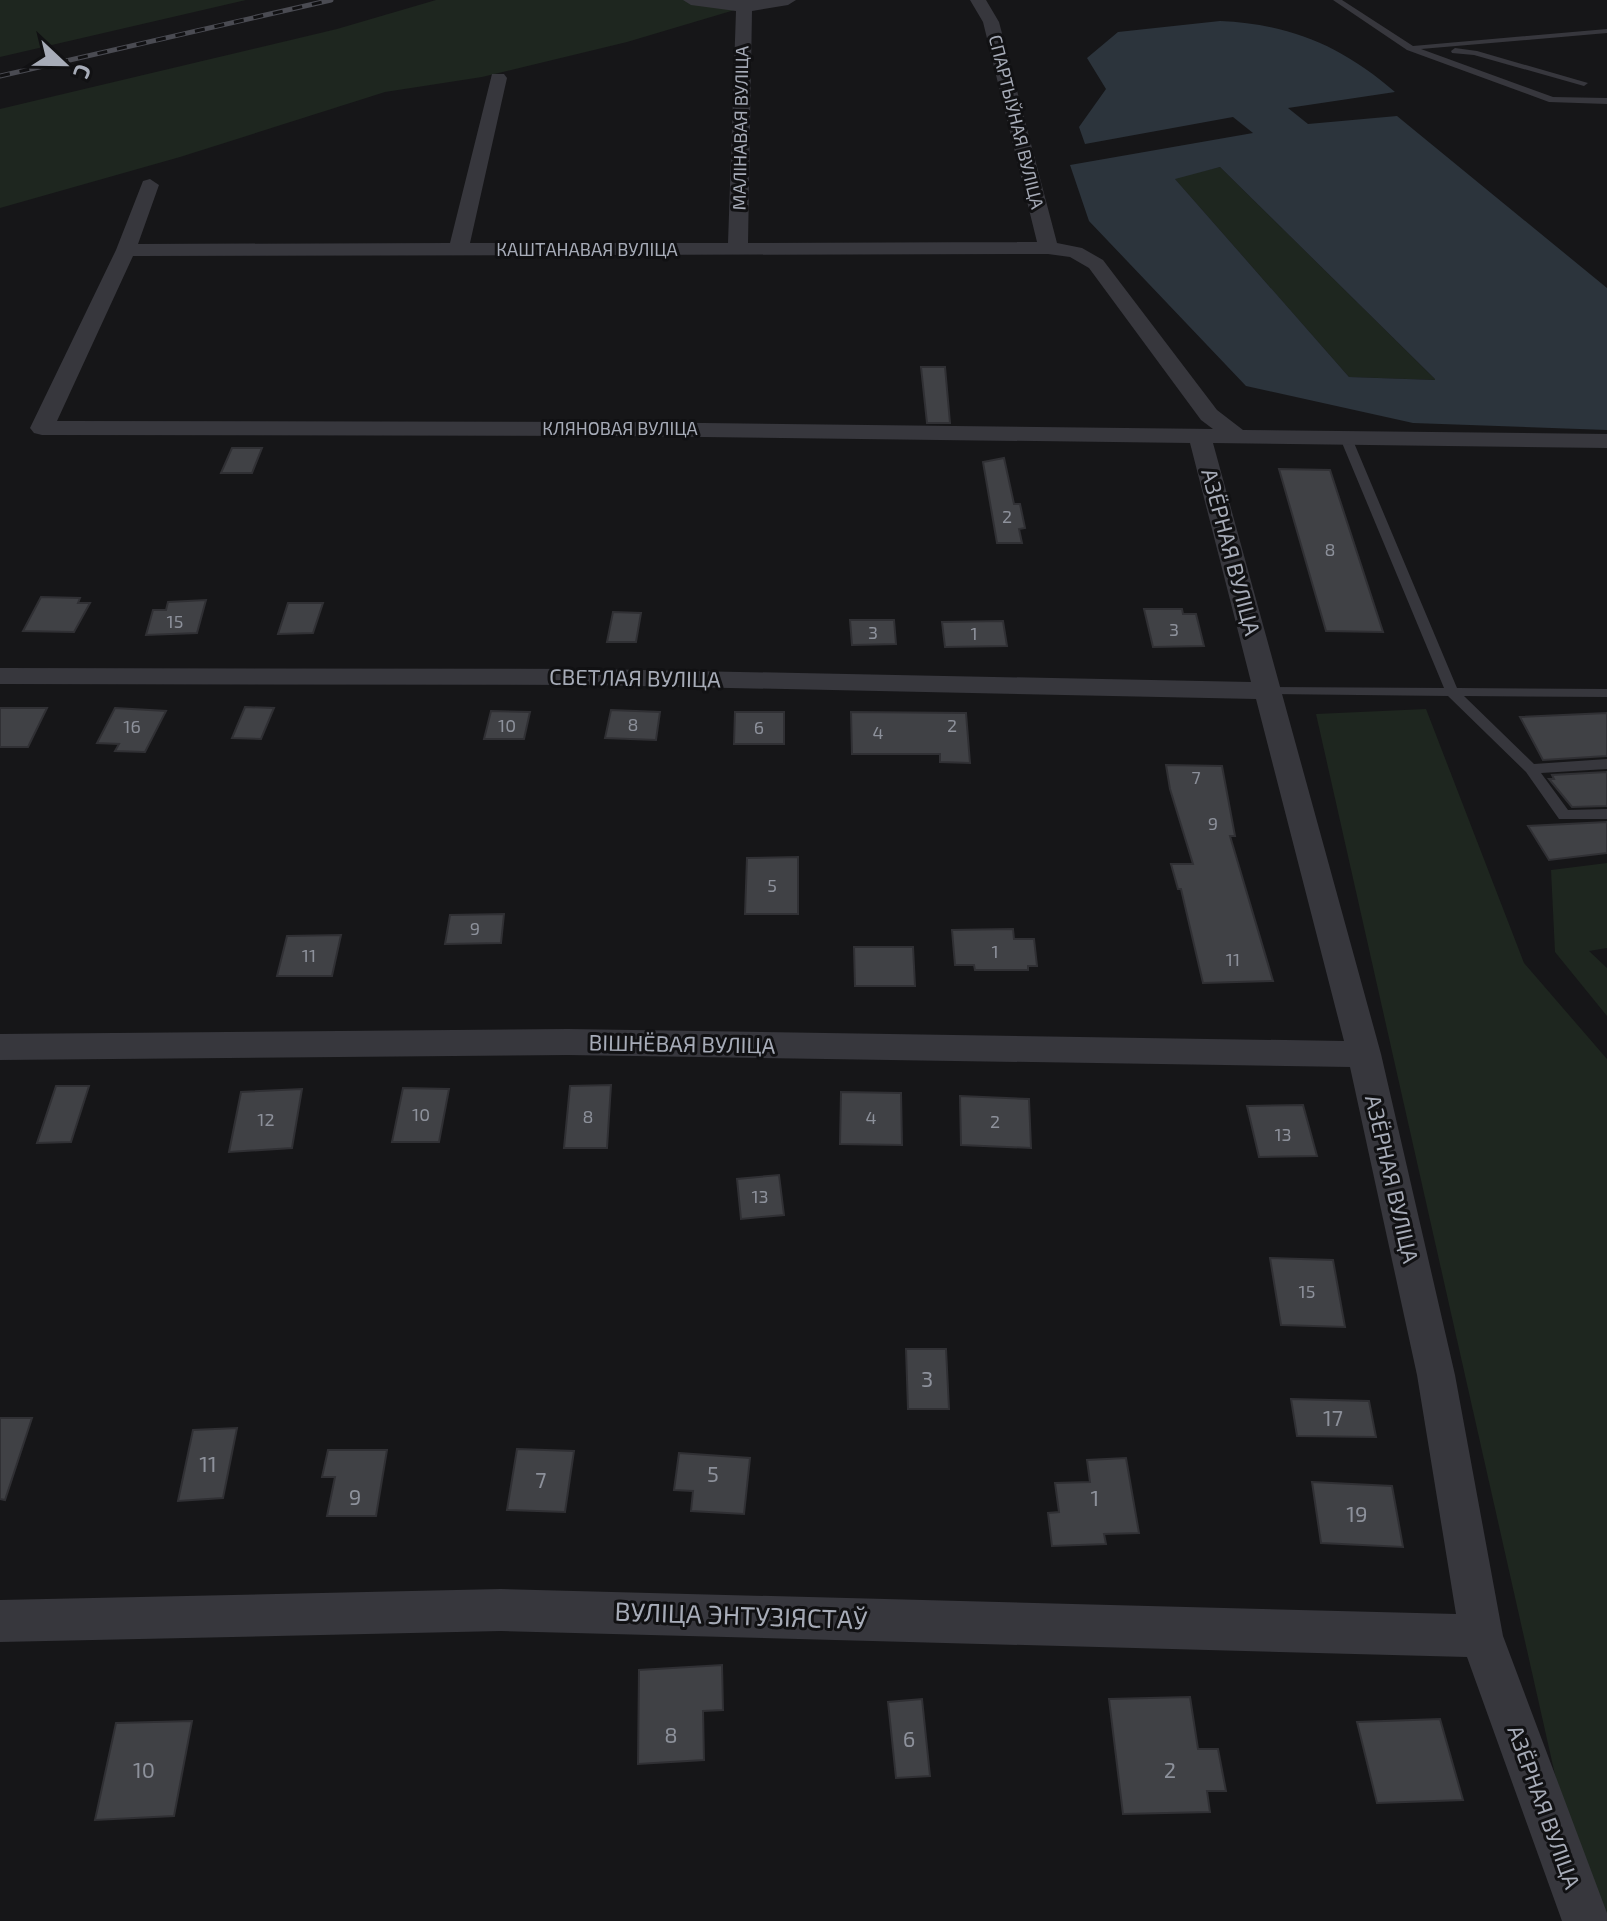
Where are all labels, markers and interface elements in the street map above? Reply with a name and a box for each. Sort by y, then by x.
north arrow [24,24,104,104]
street label: СПАРТЫЎНАЯ ВУЛІЦА [985,32,1049,212]
street label: МАЛІНАВАЯ ВУЛІЦА [728,45,752,210]
text: С [69,61,98,83]
street label: КАШТАНАВАЯ ВУЛІЦА [496,238,679,260]
street label: КЛЯНОВАЯ ВУЛІЦА [542,417,699,439]
street label: АЗЁРНАЯ ВУЛІЦА [1197,465,1267,638]
house number: 2 [1002,505,1012,527]
house number: 8 [1325,538,1335,560]
house number: 15 [167,610,183,632]
house number: 3 [1169,618,1179,640]
house number: 3 [868,621,878,643]
house number: 1 [970,622,978,644]
street label: СВЕТЛАЯ ВУЛІЦА [549,663,721,692]
house number: 8 [628,713,638,735]
house number: 10 [498,714,516,736]
house number: 2 [947,714,957,736]
house number: 16 [123,715,141,737]
house number: 6 [754,716,764,738]
house number: 4 [872,721,884,743]
house number: 7 [1191,766,1201,788]
house number: 9 [1208,812,1218,834]
house number: 5 [767,874,777,896]
house number: 9 [470,917,480,939]
house number: 1 [991,940,999,962]
house number: 11 [302,944,316,966]
house number: 11 [1226,948,1240,970]
street label: ВІШНЁВАЯ ВУЛІЦА [589,1028,776,1058]
street label: АЗЁРНАЯ ВУЛІЦА [1361,1092,1425,1266]
house number: 10 [412,1103,430,1125]
house number: 8 [583,1105,593,1127]
house number: 4 [865,1106,877,1128]
house number: 12 [257,1108,275,1130]
house number: 2 [990,1110,1000,1132]
house number: 13 [1274,1123,1292,1145]
house number: 13 [751,1185,769,1207]
house number: 15 [1299,1280,1315,1302]
house number: 3 [921,1365,933,1391]
house number: 17 [1323,1404,1343,1430]
house number: 11 [199,1450,217,1476]
house number: 5 [707,1460,719,1486]
house number: 7 [535,1466,547,1492]
house number: 9 [349,1483,361,1509]
house number: 1 [1091,1484,1099,1510]
house number: 19 [1346,1500,1368,1526]
street label: ВУЛІЦА ЭНТУЗІЯСТАЎ [614,1595,868,1634]
house number: 8 [664,1721,678,1747]
street label: АЗЁРНАЯ ВУЛІЦА [1503,1721,1587,1892]
house number: 6 [903,1725,915,1751]
house number: 10 [133,1756,155,1782]
house number: 2 [1164,1756,1176,1782]

